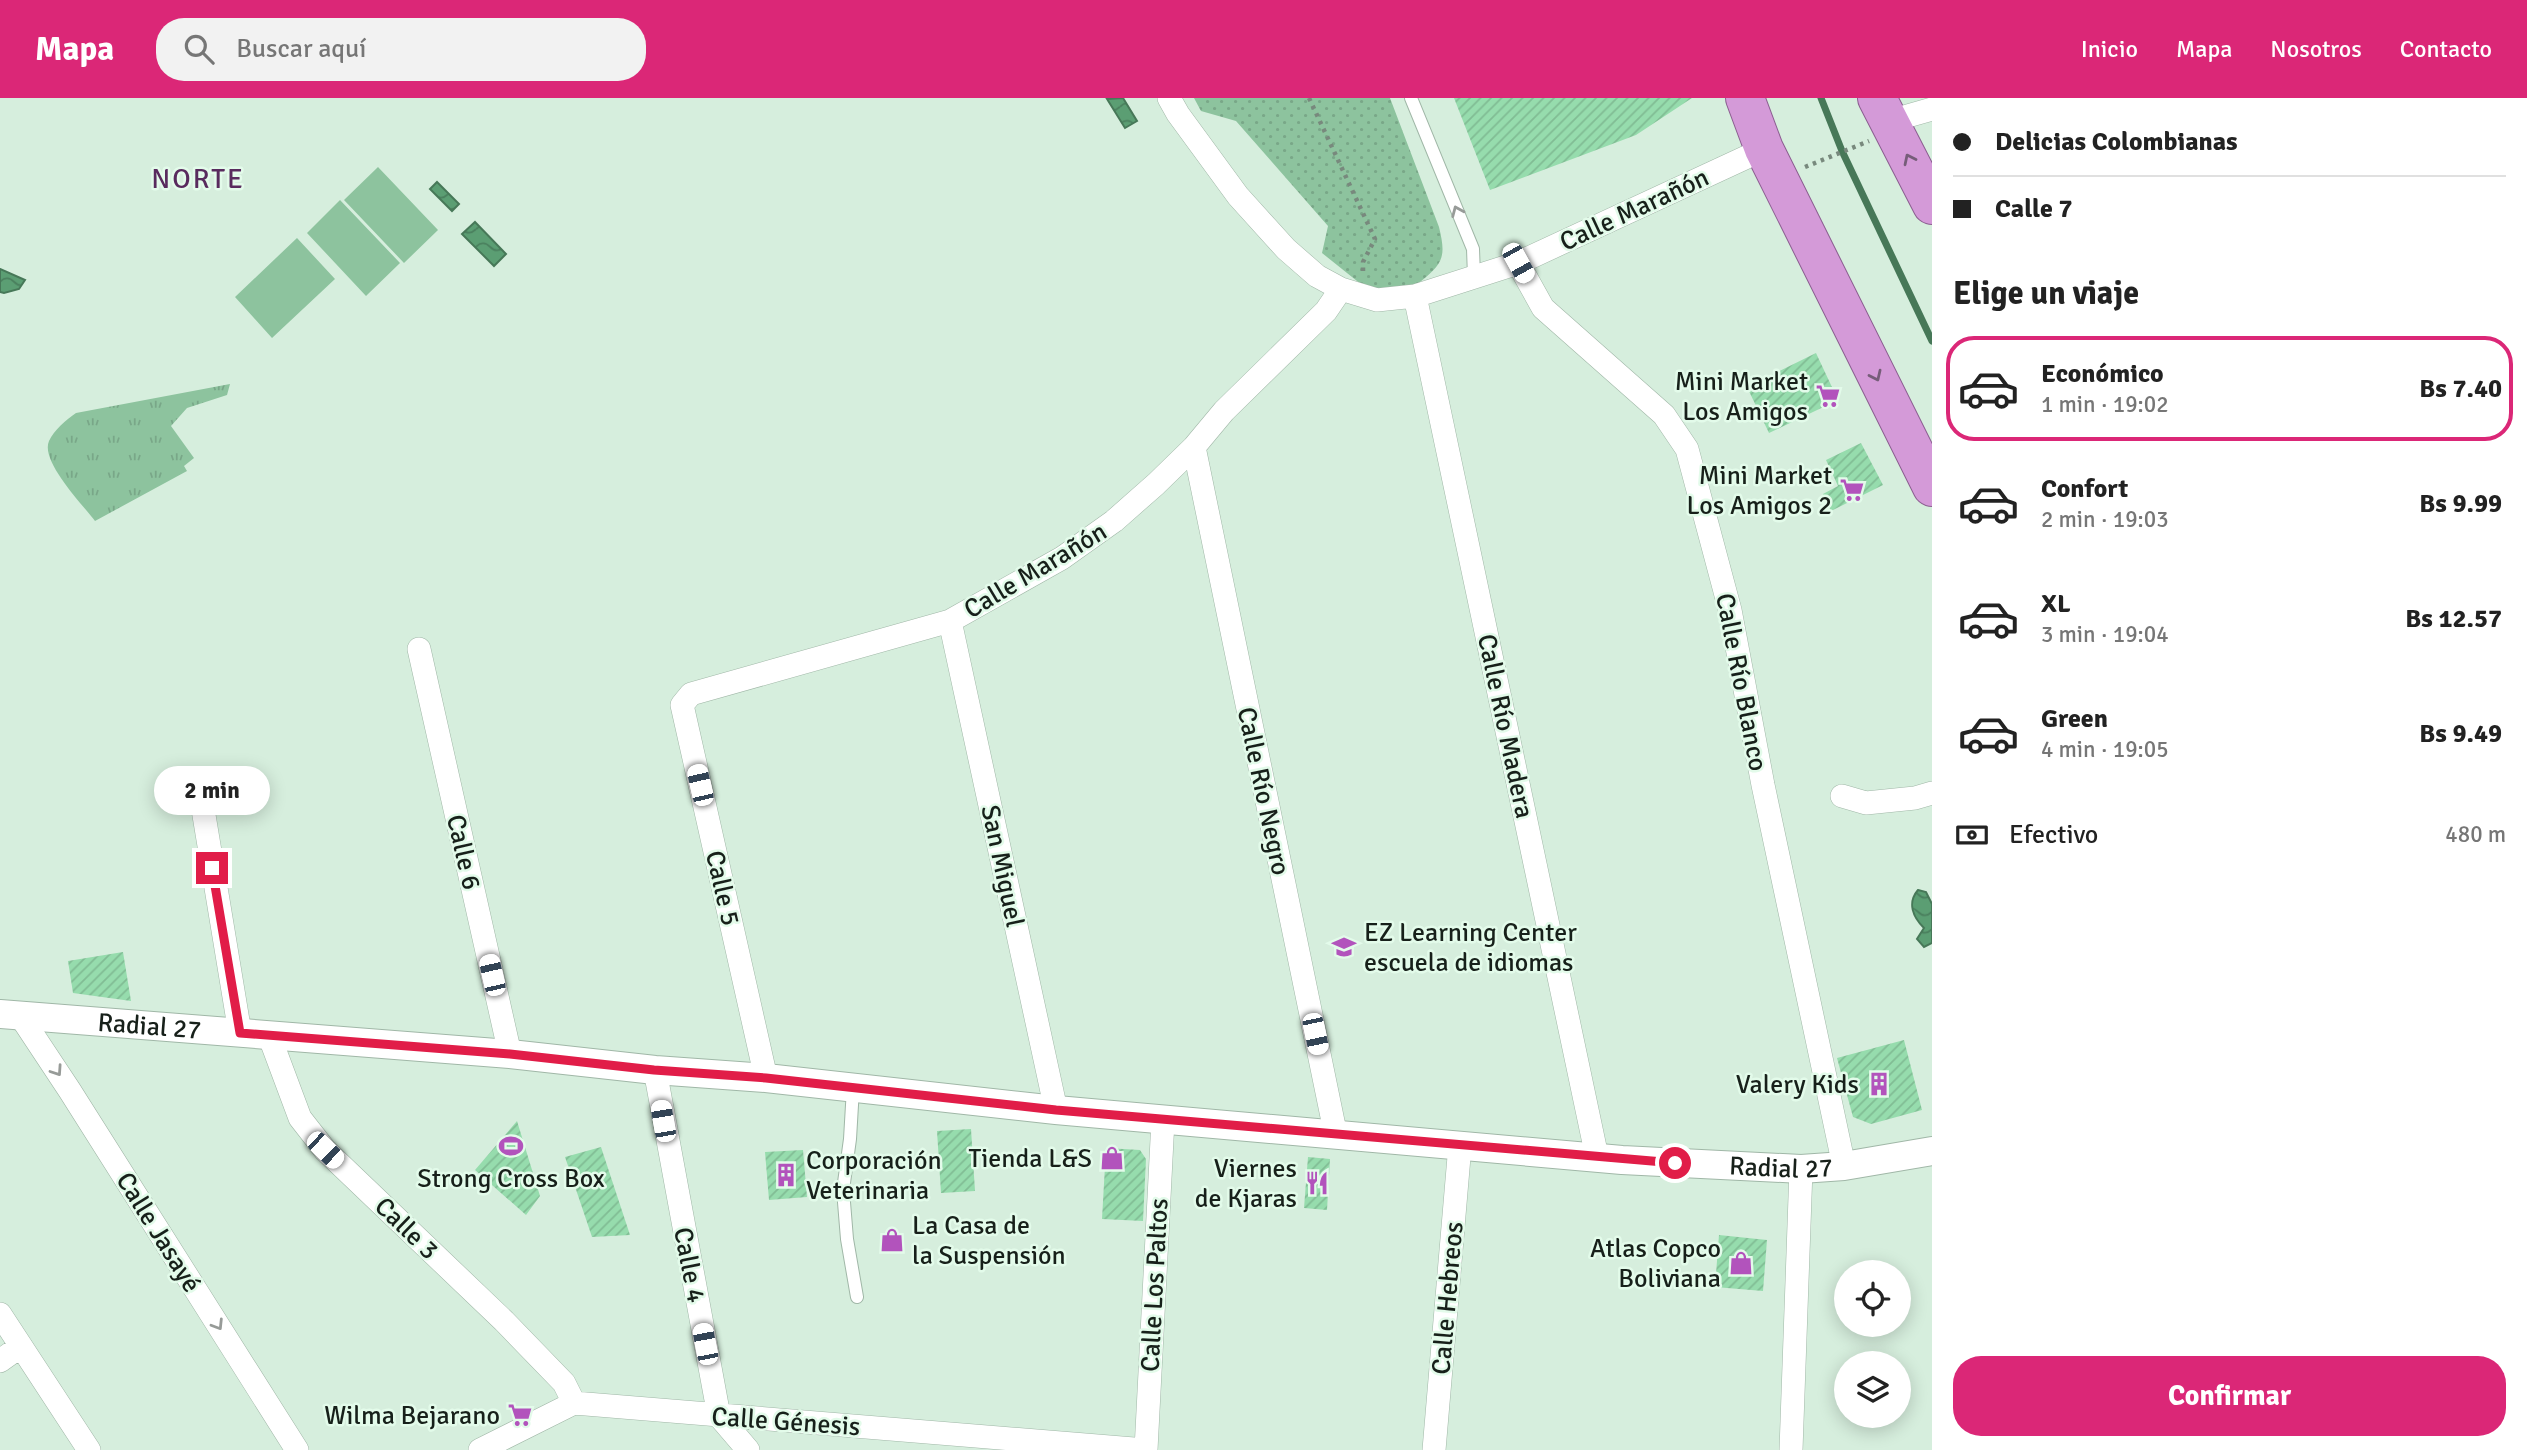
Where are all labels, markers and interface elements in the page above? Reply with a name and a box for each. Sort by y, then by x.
search box [156,18,646,81]
text: Mapa [35,29,114,70]
icon: search [180,30,218,68]
text: Buscar aquí [236,33,366,65]
text: Inicio [2081,34,2138,64]
text: Mapa [2176,34,2232,64]
text: Nosotros [2270,34,2362,64]
text: Contacto [2400,34,2492,64]
text: Delicias Colombianas [1995,126,2238,158]
one-way arrow [1903,154,1917,166]
street label: Calle Marañón [1555,161,1714,258]
district label: NORTE [151,162,245,196]
text: Calle 7 [1995,193,2073,225]
one-way arrow [1451,205,1465,218]
car [1499,240,1538,286]
text: Elige un viaje [1953,274,2139,313]
icon: car [1957,357,2020,420]
text: Económico [2041,358,2164,390]
place label: Mini Market Los Amigos [1675,366,1808,428]
one-way arrow [1868,369,1882,381]
text: Bs 7.40 [2419,373,2502,405]
supermarket icon: Mini Market Los Amigos [1814,382,1842,410]
text: 1 min · 19:02 [2041,390,2169,419]
place label: Mini Market Los Amigos 2 [1686,460,1832,522]
icon: car [1957,472,2020,535]
text: Confort [2041,473,2128,505]
supermarket icon: Mini Market Los Amigos 2 [1838,476,1866,504]
text: Bs 9.99 [2419,488,2502,520]
text: 2 min · 19:03 [2041,505,2169,534]
street label: Calle Marañón [958,516,1113,626]
icon: car [1957,587,2020,650]
text: XL [2041,588,2071,620]
street label: Calle Río Blanco [1708,591,1774,774]
text: Bs 12.57 [2405,603,2502,635]
text: 3 min · 19:04 [2041,620,2169,649]
street label: Calle Río Madera [1470,631,1540,821]
icon: car [1957,702,2020,765]
text: Green [2041,703,2108,735]
street label: Calle Río Negro [1230,704,1296,878]
text: Bs 9.49 [2419,718,2502,750]
text: 4 min · 19:05 [2041,735,2169,764]
car [686,762,715,808]
callout: 2 min [154,766,270,816]
text: 2 min [184,776,240,805]
street label: San Miguel [973,802,1031,930]
street label: Calle 6 [439,812,487,893]
icon: cash [1953,816,1991,854]
text: Efectivo [2009,819,2098,851]
text: 480 m [2445,820,2506,849]
street label: Calle 5 [698,848,746,929]
route end [196,852,228,884]
place label: EZ Learning Center escuela de idiomas [1364,917,1577,979]
school or university icon: EZ Learning Center escuela de idiomas [1330,933,1358,961]
car [478,952,507,998]
street label: Radial 27 [96,1007,203,1047]
car [1301,1011,1330,1057]
one-way arrow [49,1063,61,1076]
place label: Valery Kids [1736,1069,1859,1101]
building icon: Valery Kids [1865,1070,1893,1098]
car [650,1098,677,1144]
car [303,1128,348,1172]
sports icon: Strong Cross Box [497,1132,525,1160]
place label: Tienda L&S [969,1143,1092,1175]
shop icon: Tienda L&S [1098,1144,1126,1172]
place label: Corporación Veterinaria [806,1145,942,1207]
route start [1659,1147,1691,1179]
street label: Radial 27 [1728,1150,1834,1186]
place label: Viernes de Kjaras [1195,1153,1297,1215]
building icon: Corporación Veterinaria [772,1161,800,1189]
place label: Strong Cross Box [417,1163,605,1195]
street label: Calle Jasayé [109,1167,208,1298]
restaurant icon: Viernes de Kjaras [1303,1169,1331,1197]
street label: Calle 3 [368,1191,445,1267]
street label: Calle Los Paltos [1134,1197,1176,1373]
place label: La Casa de la Suspensión [912,1210,1066,1272]
street label: Calle Hebreos [1425,1220,1471,1376]
street label: Calle 4 [666,1225,712,1306]
shop icon: La Casa de la Suspensión [878,1226,906,1254]
place label: Atlas Copco Boliviana [1590,1233,1721,1295]
shop icon: Atlas Copco Boliviana [1727,1249,1755,1277]
map controls [1834,1260,1911,1428]
button: locate [1834,1260,1911,1337]
one-way arrow [210,1318,223,1331]
car [691,1321,720,1367]
button: layers [1834,1351,1911,1428]
button: Confirmar [1953,1356,2506,1436]
place label: Wilma Bejarano [324,1400,500,1432]
supermarket icon: Wilma Bejarano [506,1401,534,1429]
street label: Calle Génesis [711,1401,861,1443]

